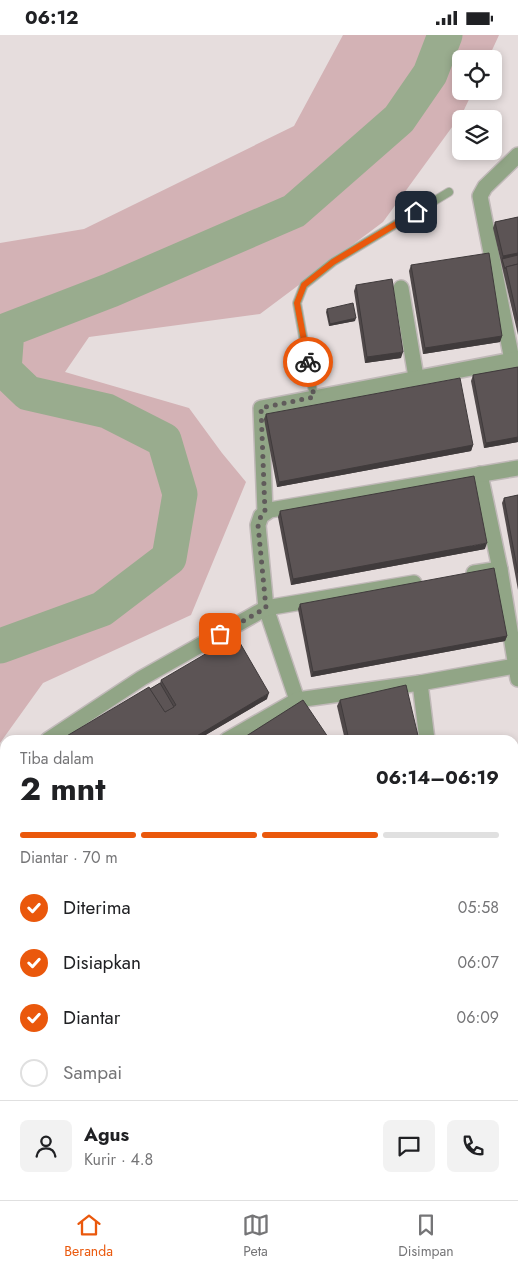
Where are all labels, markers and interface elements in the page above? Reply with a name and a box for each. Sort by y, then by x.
text: 06:12 [25,4,79,31]
map controls [452,50,502,160]
button: locate [452,50,502,100]
button: layers [452,110,502,160]
pin [395,191,437,233]
icon: home [402,198,430,226]
courier [283,337,333,387]
icon: bike [294,348,322,376]
pin [199,613,241,655]
icon: bag [206,620,234,648]
text: Tiba dalam [20,747,94,770]
text: 06:14–06:19 [376,764,499,791]
text: 2 mnt [20,766,105,812]
text: Diantar · 70 m [20,846,118,869]
icon: check [20,894,48,922]
text: Diterima [63,894,131,921]
text: 05:58 [458,896,499,919]
icon: check [20,949,48,977]
text: Disiapkan [63,949,141,976]
text: 06:07 [457,951,499,974]
icon: check [20,1004,48,1032]
text: Diantar [63,1004,120,1031]
text: 06:09 [457,1006,499,1029]
text: Sampai [63,1059,122,1086]
button: person [20,1120,72,1172]
button: chat [383,1120,435,1172]
button: phone [447,1120,499,1172]
text: Agus [84,1121,129,1148]
text: Kurir · 4.8 [84,1148,153,1171]
tab: Beranda [64,1211,113,1261]
tab: Peta [242,1211,270,1261]
tab: Disimpan [398,1211,454,1261]

